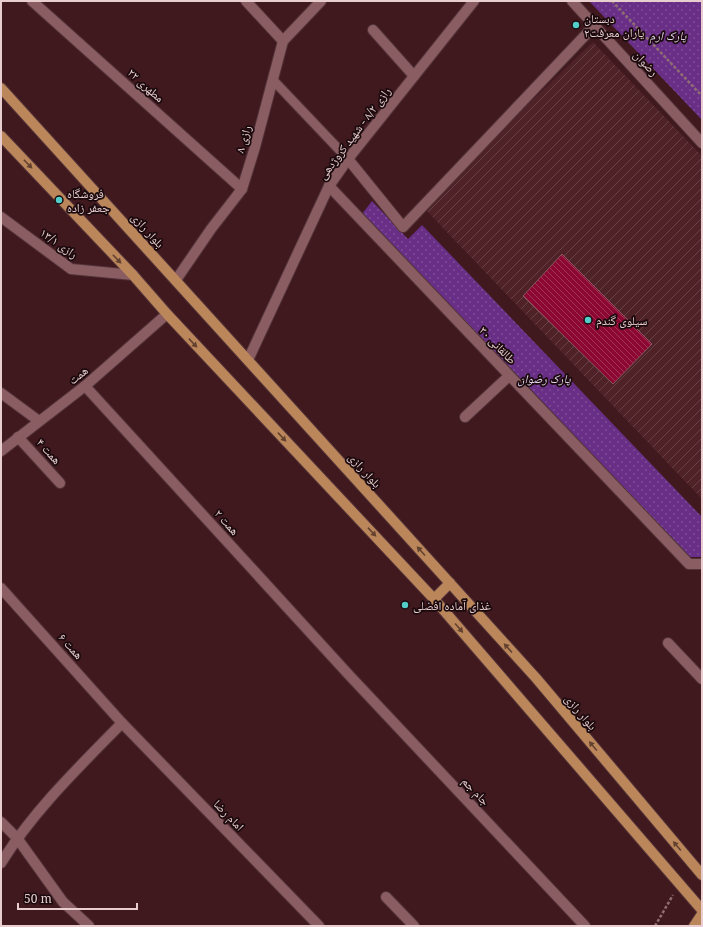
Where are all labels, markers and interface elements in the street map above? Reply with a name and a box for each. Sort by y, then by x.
place label: دبستان یاران معرفت۲ [584,10,645,41]
marker: دبستان یاران معرفت۲ [571,20,581,30]
park label: پارک ارم [650,27,687,44]
street label: رضوان [630,46,663,80]
street label: مطهری ۲۲ [124,64,168,106]
street label: رازی ۸/۲ - شهید کروژدهی [314,83,395,183]
street label: رازی ۸ [231,123,255,155]
one-way arrow [23,159,33,169]
place label: فروشگاه جعفر زاده [67,185,110,216]
marker: فروشگاه جعفر زاده [54,195,64,205]
street label: بلوار رازی [128,209,168,251]
street label: رازی ۱۳/۱ [37,224,81,262]
one-way arrow [113,253,122,264]
place label: سیلوی گندم [596,312,647,329]
marker: سیلوی گندم [583,315,593,325]
street label: طالقانی ۳۰ [476,322,520,368]
one-way arrow [189,338,198,348]
street label: همت [65,362,91,388]
park label: پارک رضوان [517,370,571,387]
one-way arrow [278,432,287,442]
street label: همت ۴ [33,434,65,468]
street label: بلوار رازی [345,449,385,491]
street label: همت ۲ [211,505,243,539]
one-way arrow [367,527,376,537]
one-way arrow [416,546,426,556]
place label: غذای آماده افضلی [413,597,491,614]
marker: غذای آماده افضلی [400,600,410,610]
one-way arrow [455,623,464,633]
street label: همت ۶ [55,629,87,663]
one-way arrow [504,642,513,653]
street label: بلوار رازی [561,690,601,734]
one-way arrow [589,741,598,751]
street label: جام جم [458,773,494,809]
street label: امام رضا [210,796,248,834]
one-way arrow [672,840,681,851]
scale bar [18,885,137,911]
text: 50 m [24,890,52,907]

